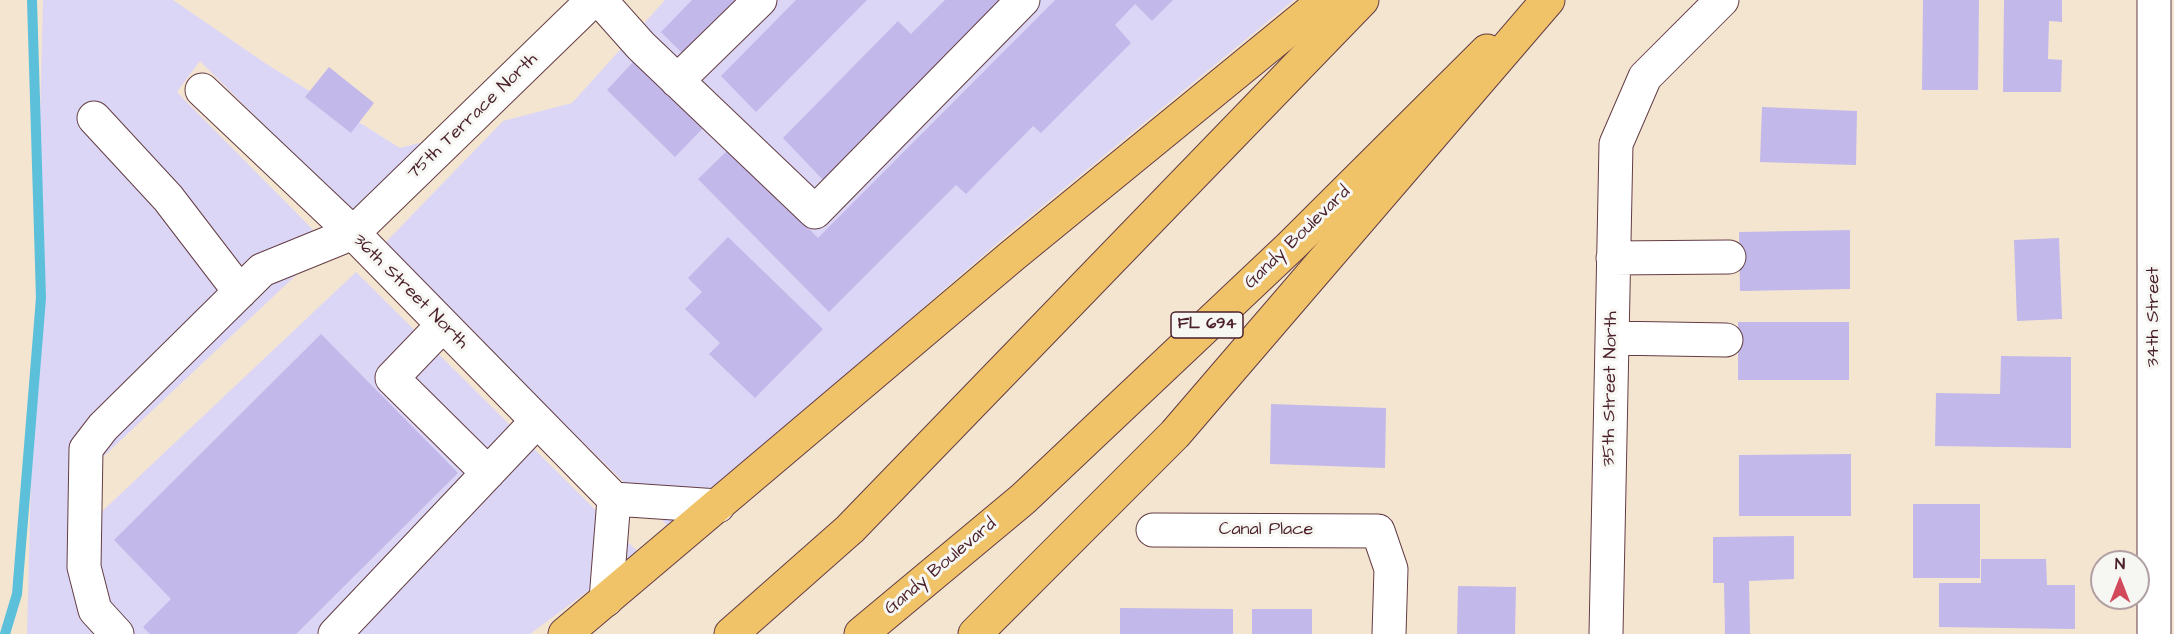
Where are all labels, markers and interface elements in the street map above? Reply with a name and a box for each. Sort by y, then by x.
street label: 75th Terrace North [403,49,543,185]
street label: Gandy Boulevard [1240,182,1356,294]
street label: 36th Street North [348,230,472,354]
street label: 34th Street [2143,267,2165,367]
street label: 35th Street North [1599,311,1623,467]
road number: FL 694 [1171,312,1243,338]
street label: Gandy Boulevard [881,514,1001,620]
street label: Canal Place [1219,519,1313,541]
north arrow [2090,550,2150,610]
text: N [2115,553,2125,575]

